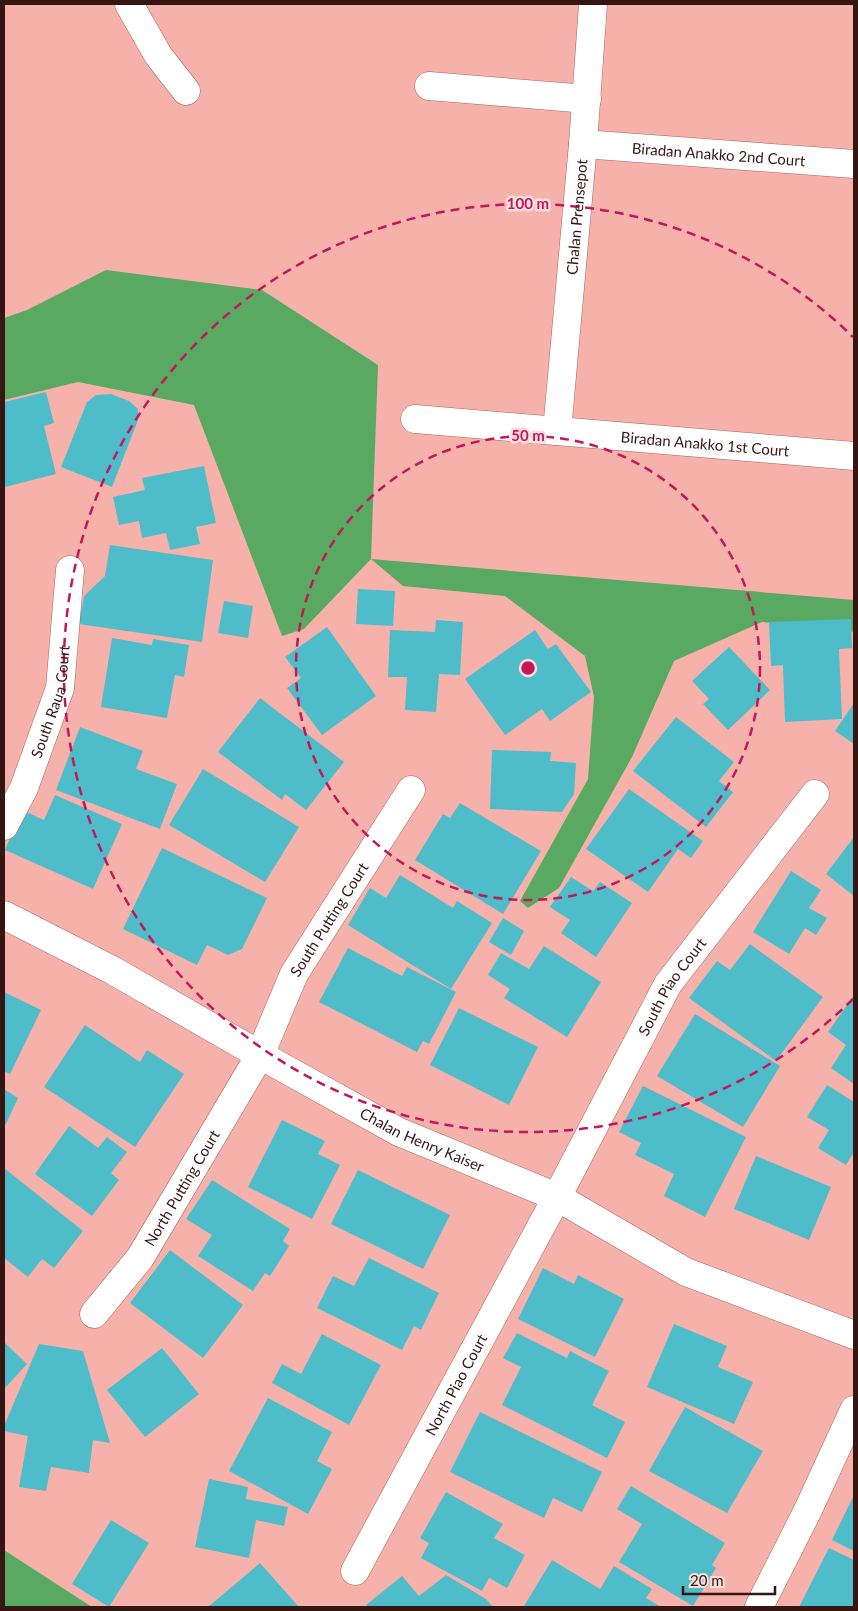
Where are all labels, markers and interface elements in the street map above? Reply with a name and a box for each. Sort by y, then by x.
street label: Biradan Anakko 2nd Court [631,139,807,169]
street label: Chalan Prensepot [562,158,591,275]
text: 100 m [507,194,549,212]
text: 50 m [511,426,545,444]
street label: Biradan Anakko 1st Court [620,427,790,460]
street label: South Raua Court [27,644,73,760]
centre of rings [519,659,537,677]
street label: South Putting Court [286,858,372,980]
street label: South Piao Court [634,934,710,1038]
street label: Chalan Henry Kaiser [357,1103,487,1175]
street label: North Putting Court [140,1126,223,1249]
street label: North Piao Court [421,1330,491,1438]
scale bar [683,1564,776,1596]
text: 20 m [690,1571,724,1589]

